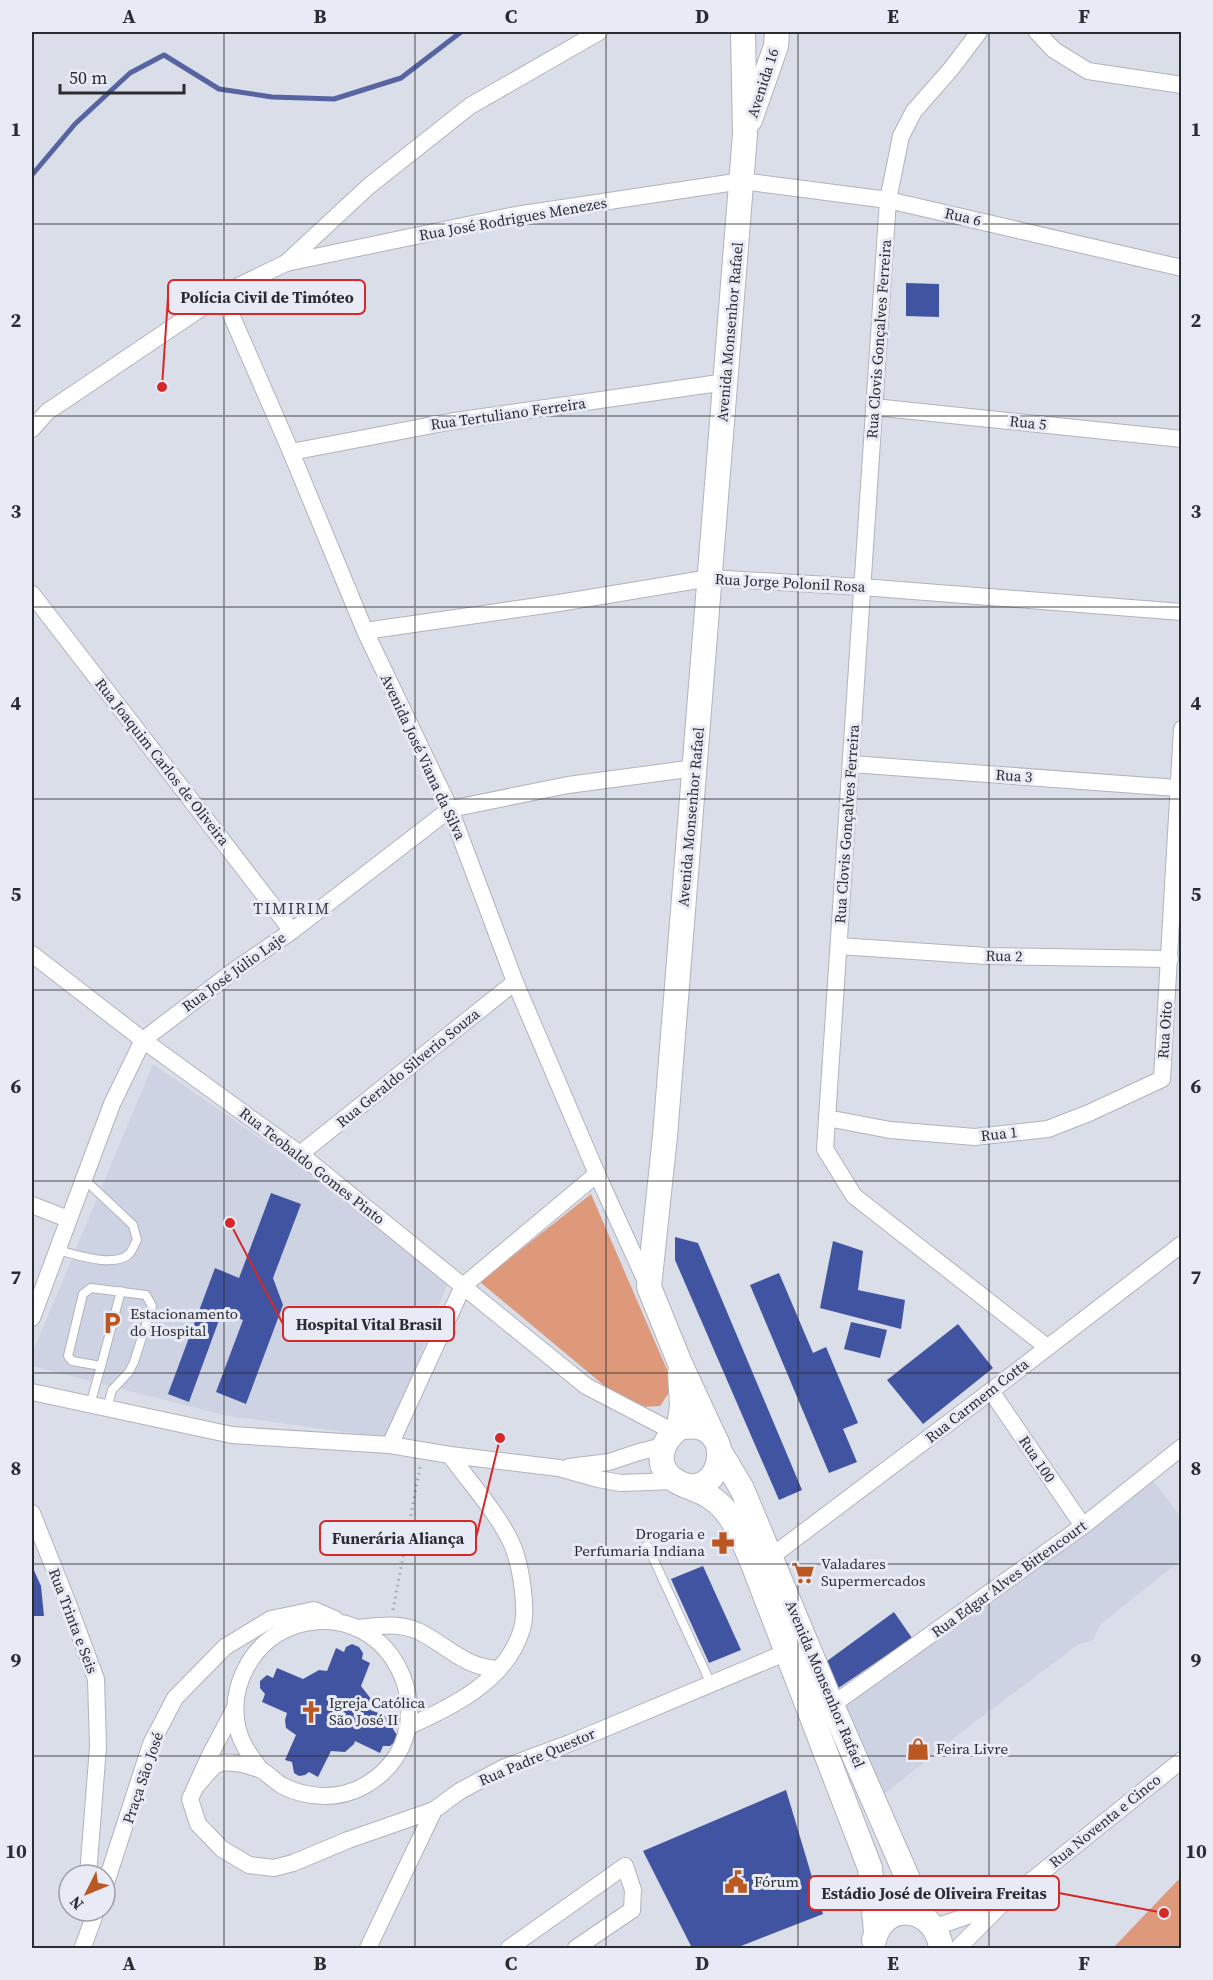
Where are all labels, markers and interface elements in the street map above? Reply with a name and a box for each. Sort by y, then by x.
text: A [122,2,136,30]
text: B [313,2,327,30]
text: C [505,2,517,30]
text: D [695,2,709,30]
text: E [887,2,899,30]
text: F [1078,2,1090,30]
street label: Avenida 16 [741,45,784,120]
scale bar [60,57,184,95]
text: 50 m [69,65,107,90]
text: 1 [11,115,21,143]
text: 1 [1191,115,1201,143]
street label: Rua José Rodrigues Menezes [417,192,609,245]
street label: Rua 6 [943,202,983,231]
street label: Rua Clovis Gonçalves Ferreira [861,238,896,439]
street label: Avenida Monsenhor Rafael [711,241,748,423]
callout: Polícia Civil de Timóteo [168,280,365,314]
text: Polícia Civil de Timóteo [180,286,354,308]
text: 2 [11,306,22,334]
text: 2 [1191,306,1202,334]
street label: Rua Tertuliano Ferreira [429,392,587,435]
street label: Rua 5 [1009,410,1048,435]
text: 3 [11,497,22,525]
text: 3 [1191,497,1202,525]
street label: Rua Jorge Polonil Rosa [714,568,866,597]
street label: Avenida José Viana da Silva [376,671,471,843]
street label: Rua Joaquim Carlos de Oliveira [90,674,235,850]
text: 4 [11,689,22,717]
text: 4 [1191,689,1202,717]
street label: Rua Clovis Gonçalves Ferreira [829,723,864,924]
street label: Avenida Monsenhor Rafael [672,726,709,908]
street label: Rua 3 [995,764,1033,787]
text: 5 [11,880,22,908]
text: 5 [1191,880,1202,908]
district label: TIMIRIM [253,897,331,919]
street label: Rua José Júlio Laje [178,927,290,1016]
street label: Rua 2 [985,945,1023,966]
street label: Rua Oito [1152,1000,1177,1059]
street label: Rua Geraldo Silverio Souza [332,1003,484,1132]
text: 6 [11,1072,22,1100]
text: 6 [1191,1072,1202,1100]
street label: Rua Teobaldo Gomes Pinto [235,1102,389,1229]
street label: Rua 1 [979,1121,1018,1146]
text: 7 [11,1263,22,1291]
text: 7 [1191,1263,1202,1291]
place label: Estacionamento do Hospital [130,1303,238,1341]
callout: Hospital Vital Brasil [283,1307,454,1341]
parking icon: Estacionamento do Hospital [99,1310,125,1336]
text: Hospital Vital Brasil [296,1313,442,1335]
street label: Rua Carmem Cotta [921,1353,1033,1448]
street label: Rua 100 [1014,1431,1061,1486]
text: 8 [11,1454,21,1482]
text: 8 [1191,1454,1201,1482]
street label: Rua Edgar Alves Bittencourt [927,1515,1091,1642]
callout: Funerária Aliança [320,1521,476,1555]
place label: Drogaria e Perfumaria Indiana [574,1523,705,1561]
text: Funerária Aliança [332,1527,465,1549]
pharmacy icon: Drogaria e Perfumaria Indiana [710,1530,736,1556]
place label: Valadares Supermercados [821,1553,925,1591]
supermarket icon: Valadares Supermercados [790,1560,816,1586]
street label: Rua Trinta e Seis [44,1565,103,1676]
street label: Avenida Monsenhor Rafael [781,1597,871,1771]
text: 9 [11,1646,22,1674]
text: 9 [1191,1646,1202,1674]
place label: Igreja Católica São José II [329,1692,425,1730]
church icon: Igreja Católica São José II [298,1699,324,1725]
street label: Rua Padre Questor [475,1722,599,1791]
street label: Praça São José [117,1729,168,1827]
shop icon: Feira Livre [905,1736,931,1762]
place label: Feira Livre [936,1738,1008,1759]
street label: Rua Noventa e Cinco [1044,1769,1165,1872]
text: 10 [5,1837,27,1865]
text: 10 [1185,1837,1207,1865]
north arrow [57,1863,117,1923]
public building icon: Fórum [723,1869,749,1895]
place label: Fórum [754,1871,799,1892]
callout: Estádio José de Oliveira Freitas [809,1876,1059,1910]
text: Estádio José de Oliveira Freitas [821,1882,1047,1904]
text: N [64,1891,88,1915]
text: A [122,1949,136,1977]
text: B [313,1949,327,1977]
text: C [505,1949,517,1977]
text: D [695,1949,709,1977]
text: E [887,1949,899,1977]
text: F [1078,1949,1090,1977]

